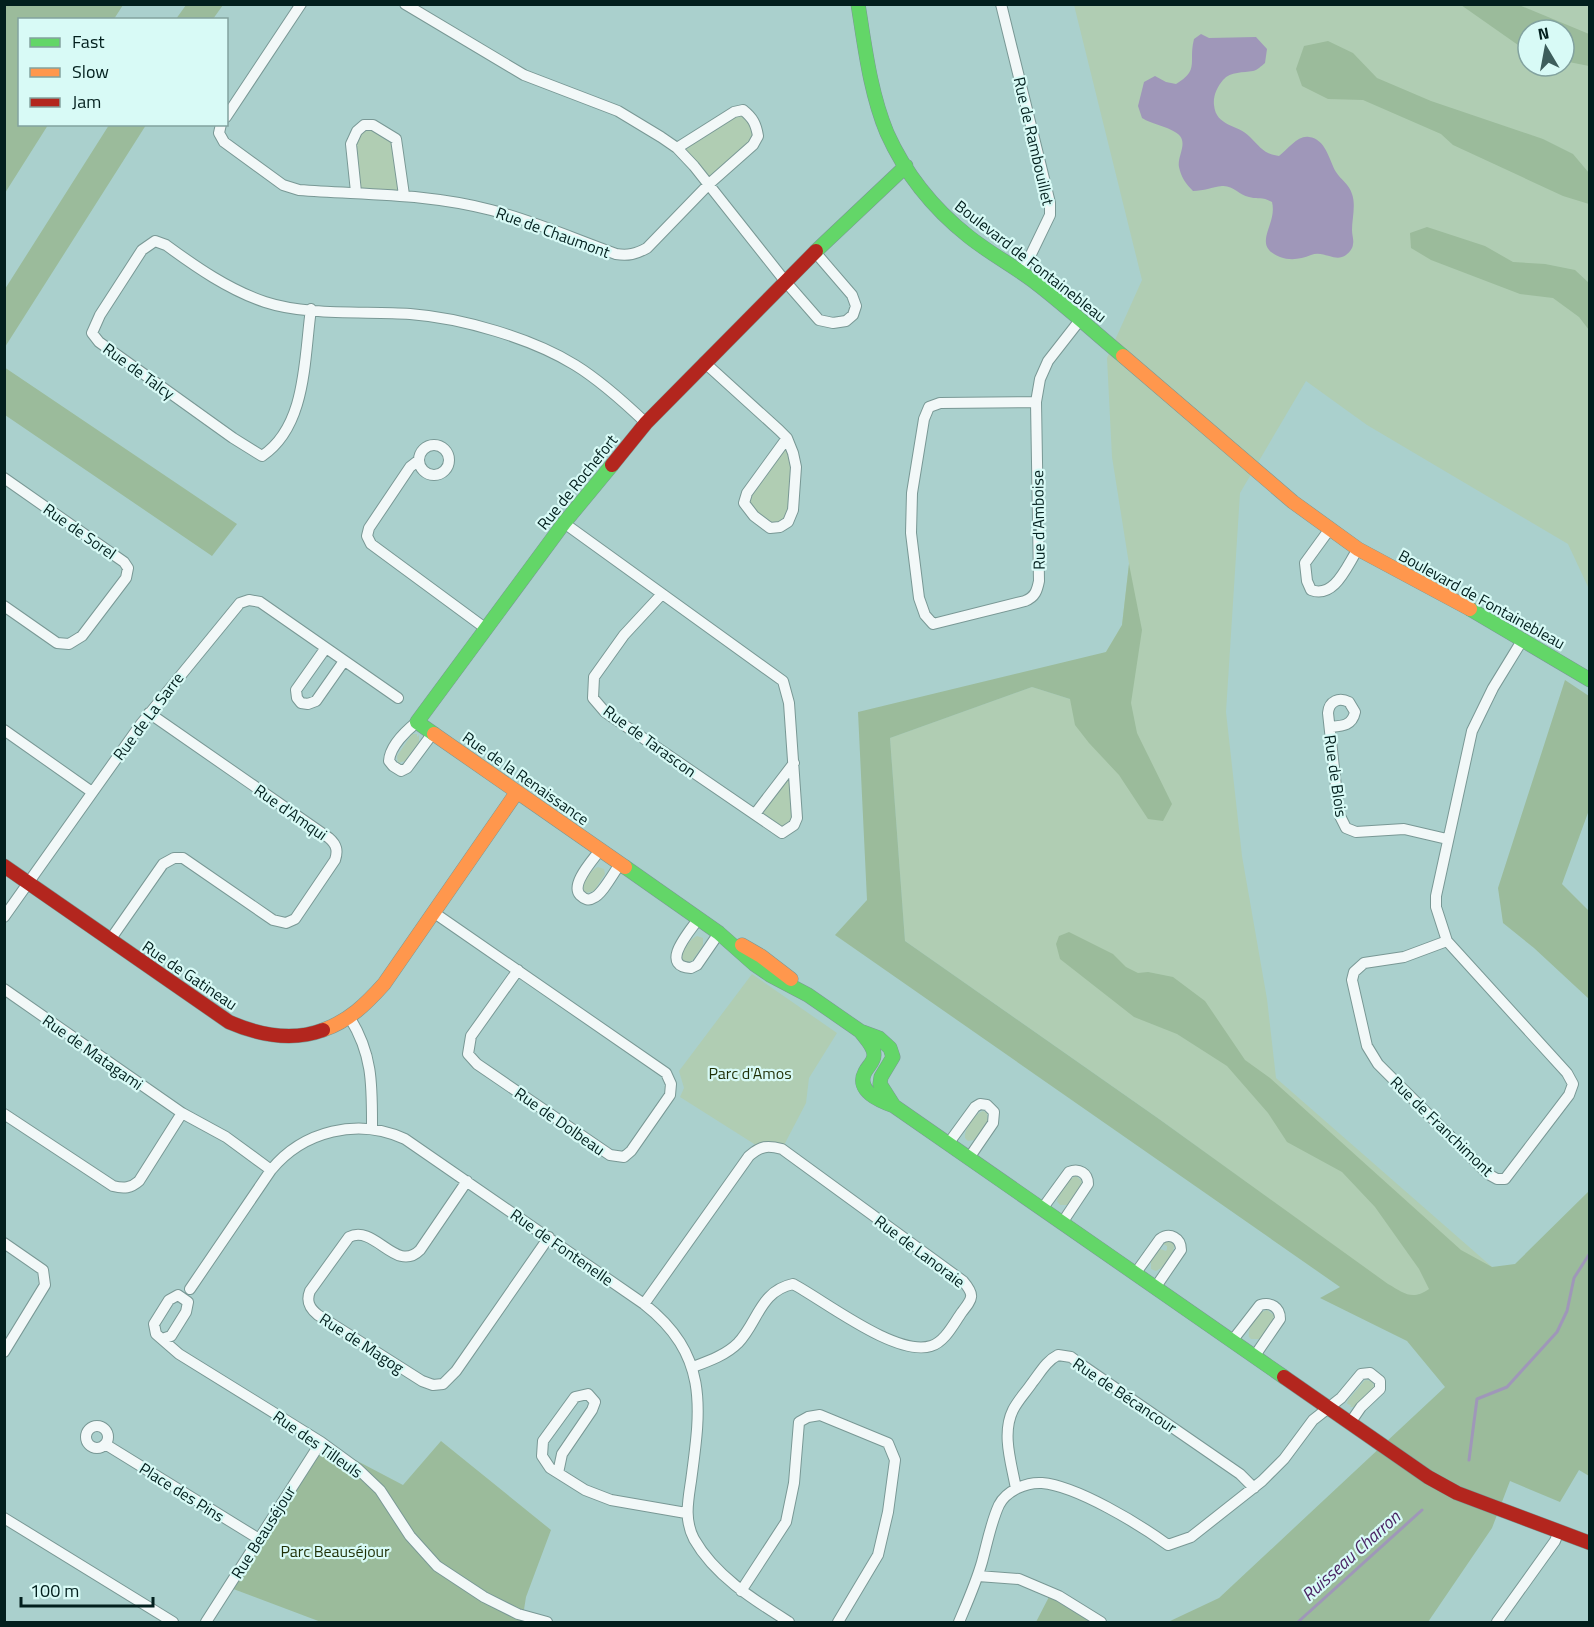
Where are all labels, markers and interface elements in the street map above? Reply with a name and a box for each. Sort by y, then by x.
legend [18,18,228,126]
north arrow [1516,18,1576,78]
text: N [1536,20,1551,46]
text: Fast [72,28,105,55]
text: Slow [72,58,109,85]
street label: Rue de Rambouillet [1008,74,1061,208]
text: Jam [72,88,101,115]
street label: Boulevard de Fontainebleau [950,194,1112,328]
street label: Rue de Chaumont [493,200,614,264]
street label: Rue de Talcy [98,337,180,405]
street label: Rue de Rochefort [531,429,623,535]
street label: Rue d'Amboise [1025,470,1051,570]
street label: Rue de Sorel [39,497,121,565]
street label: Boulevard de Fontainebleau [1394,543,1570,655]
street label: Rue de La Sarre [107,667,189,765]
street label: Rue de Tarascon [598,699,702,783]
street label: Rue de la Renaissance [458,725,594,831]
street label: Rue de Blois [1318,733,1354,819]
street label: Rue d'Amqui [250,778,332,846]
street label: Rue de Gatineau [138,934,242,1016]
street label: Rue de Matagami [38,1008,148,1096]
park label: Parc d'Amos [708,1061,792,1085]
street label: Rue de Franchimont [1385,1070,1499,1182]
street label: Rue de Dolbeau [510,1081,610,1161]
street label: Rue de Fontenelle [506,1202,618,1292]
street label: Rue de Lanoraie [870,1209,970,1293]
street label: Rue de Magog [315,1307,409,1379]
street label: Rue de Bécancour [1068,1351,1182,1439]
street label: Rue des Tilleuls [268,1404,368,1484]
street label: Place des Pins [135,1456,229,1528]
street label: Rue Beauséjour [225,1480,301,1583]
water label: Ruisseau Charron [1295,1503,1407,1607]
park label: Parc Beauséjour [280,1539,390,1563]
scale bar [21,1570,153,1608]
text: 100 m [30,1577,79,1604]

